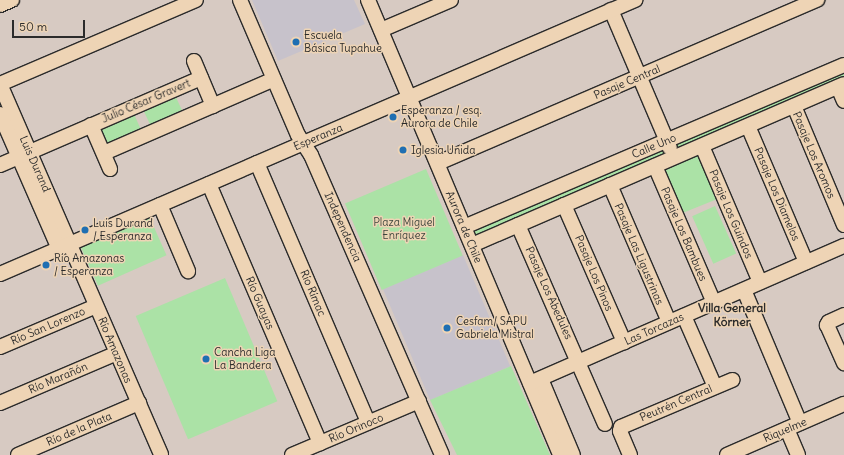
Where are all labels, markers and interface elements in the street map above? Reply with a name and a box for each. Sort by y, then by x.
scale bar [14,12,87,38]
text: 50 m [19,19,47,34]
place label: Escuela Básica Tupahue [304,29,382,55]
marker: Escuela Básica Tupahue [291,37,301,47]
street label: Pasaje Central [592,62,662,102]
street label: Julio César Gravert [100,76,192,126]
place label: Esperanza / esq. Aurora de Chile [401,104,482,130]
street label: Pasaje Los Aromos [790,110,838,200]
marker: Esperanza / esq. Aurora de Chile [388,112,398,122]
street label: Esperanza [291,121,345,153]
street label: Calle Uno [630,131,678,161]
street label: Luis Durand [17,134,53,194]
place label: Iglesia Unida [411,143,475,157]
marker: Iglesia Unida [398,145,408,155]
street label: Pasaje Los Diamelos [751,145,803,243]
street label: Pasaje Los Guindos [706,168,756,260]
street label: Pasaje Los Bambues [658,185,710,283]
street label: Aurora de Chile [443,189,485,265]
street label: Independencia [322,190,364,264]
street label: Pasaje Las Ligustrinas [612,201,666,307]
park label: Plaza Miguel Enríquez [373,216,435,242]
place label: Luis Durand / Esperanza [93,217,153,243]
marker: Luis Durand / Esperanza [80,225,90,235]
street label: Pasaje Los Pinos [572,233,616,313]
street label: Pasaje Los Abedules [523,245,575,341]
place label: Río Amazonas / Esperanza [54,252,124,278]
marker: Río Amazonas / Esperanza [41,260,51,270]
street label: Río Rímac [297,268,329,318]
street label: Río Guayas [243,274,277,332]
district label: Villa General Körner [698,301,766,329]
street label: Río San Lorenzo [9,304,87,348]
street label: Las Torcazas [622,310,686,348]
street label: Río Amazonas [95,315,135,385]
place label: Cesfam/ SAPU Gabriela Mistral [456,315,534,341]
marker: Cesfam/ SAPU Gabriela Mistral [441,322,453,334]
place label: Cancha Liga La Bandera [214,346,276,372]
marker: Cancha Liga La Bandera [201,354,211,364]
street label: Río Marañón [26,360,90,396]
street label: Peutrén Central [638,382,714,424]
street label: Río de la Plata [44,409,114,449]
street label: Río Orinoco [327,411,385,445]
street label: Riquelme [761,415,809,445]

